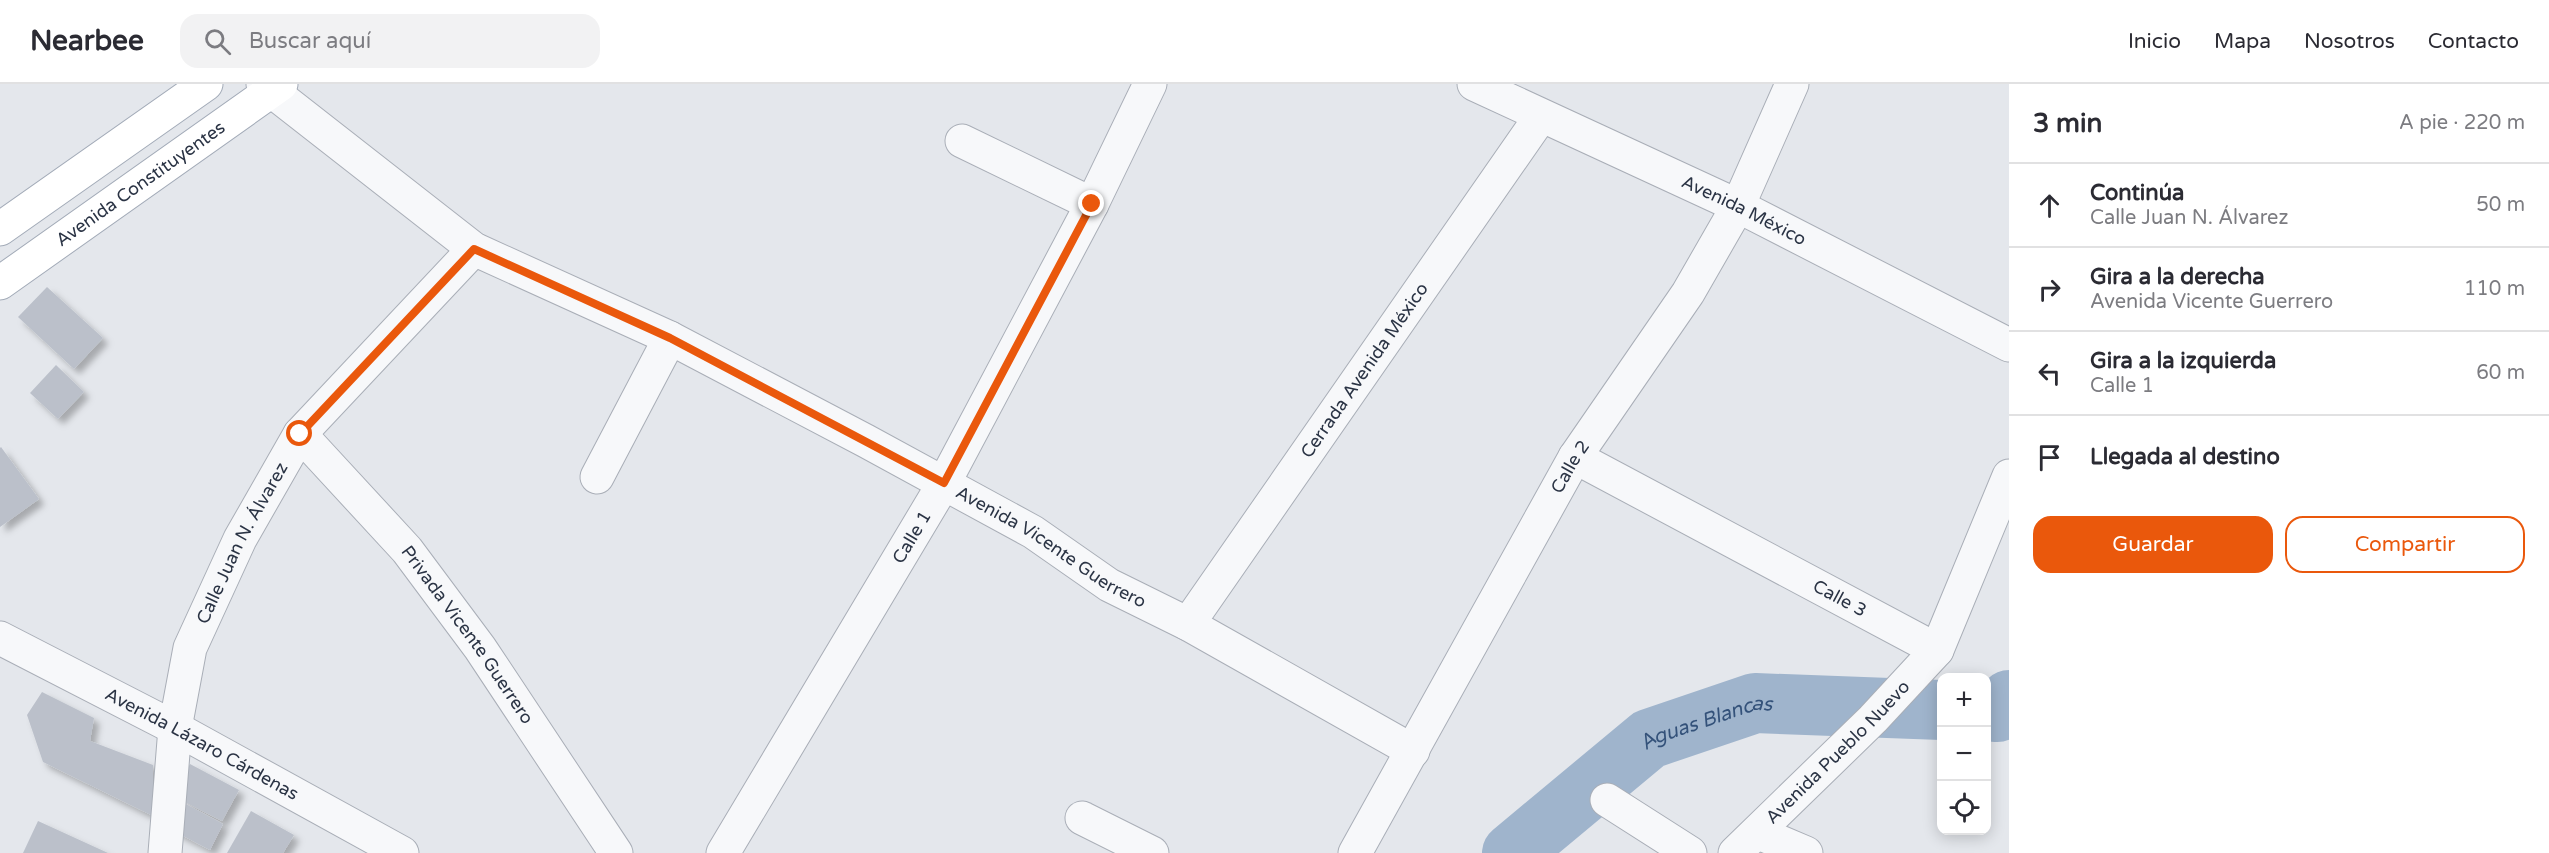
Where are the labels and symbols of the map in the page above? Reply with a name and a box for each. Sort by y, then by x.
street label: Avenida Constituyentes [52,116,229,251]
street label: Avenida México [1678,171,1810,250]
route end [1078,190,1104,216]
street label: Cerrada Avenida México [1296,278,1433,462]
route start [286,420,312,446]
street label: Calle 2 [1546,436,1594,497]
street label: Calle Juan N. Álvarez [192,458,293,627]
street label: Avenida Vicente Guerrero [952,481,1150,613]
street label: Calle 1 [887,507,936,568]
street label: Privada Vicente Guerrero [396,541,538,728]
street label: Calle 3 [1809,575,1870,621]
street label: Avenida Pueblo Nuevo [1761,676,1914,828]
street label: Avenida Lázaro Cárdenas [101,683,302,805]
water label: Aguas Blancas [1634,692,1774,755]

